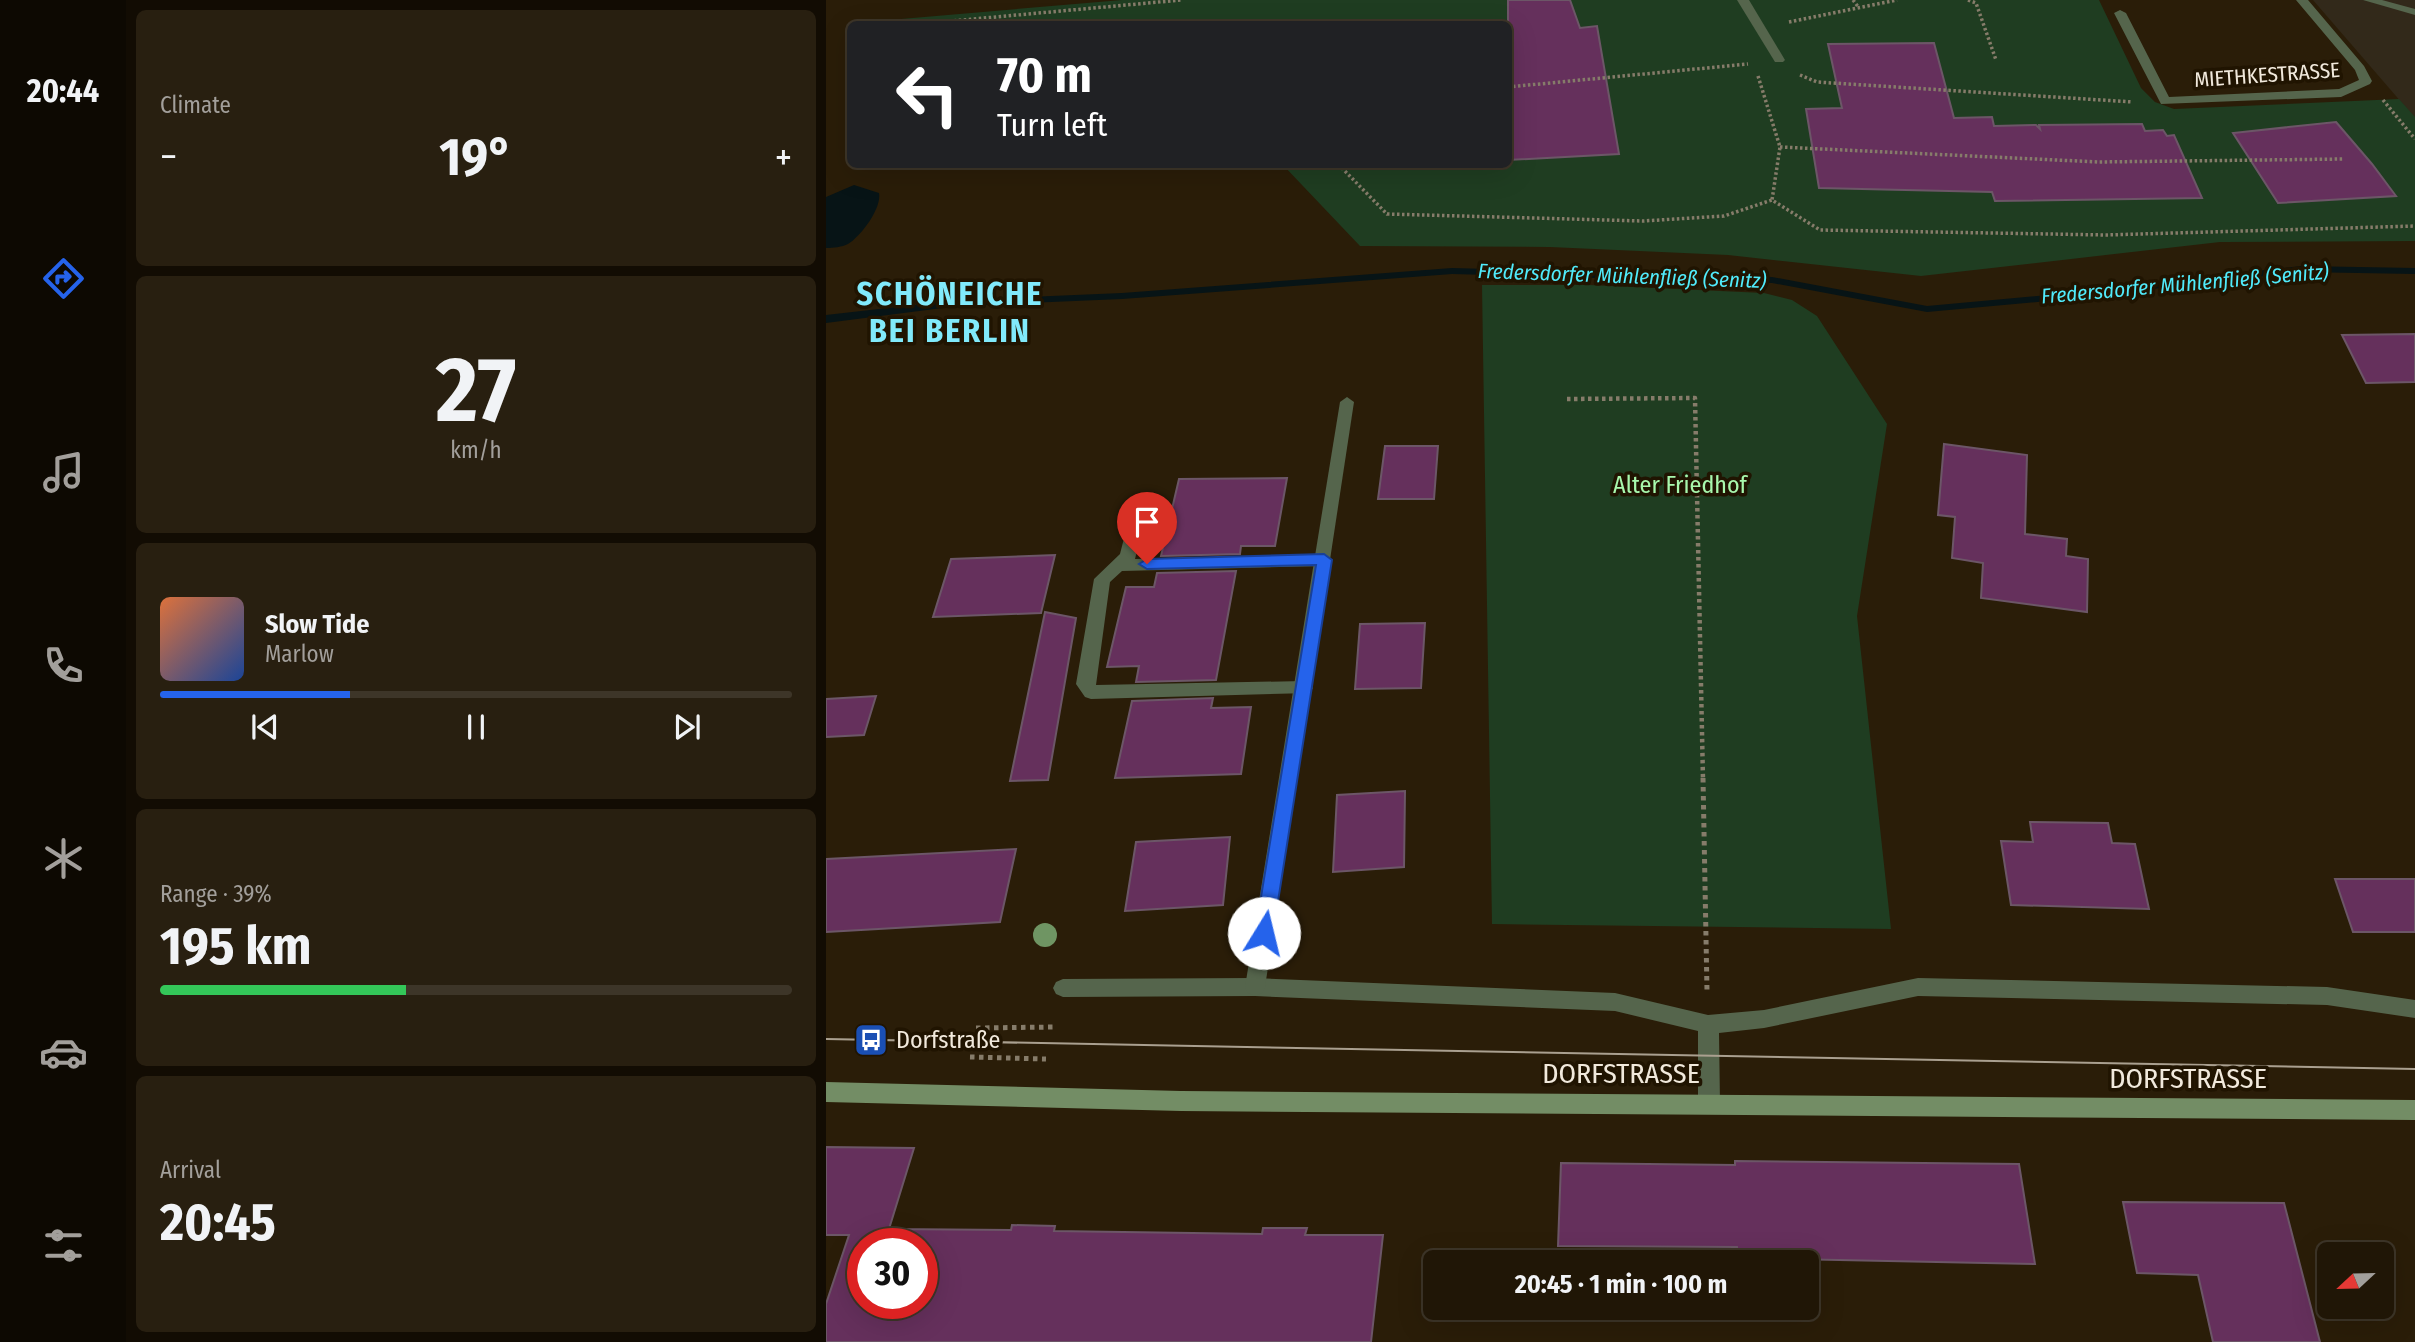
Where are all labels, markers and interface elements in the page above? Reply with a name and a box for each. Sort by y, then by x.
text: 70 m [997,46,1092,105]
icon: left [882,49,973,140]
street label: MIETHKESTRASSE [2193,57,2341,93]
text: 20:44 [27,72,99,110]
text: Climate [160,91,231,119]
text: Turn left [997,106,1107,144]
text: 19° [439,126,513,189]
text: − [160,134,177,180]
text: + [775,134,792,180]
icon: directions [39,254,88,303]
water label: Fredersdorfer Mühlenfließ (Senitz) [1477,258,1767,294]
water label: Fredersdorfer Mühlenfließ (Senitz) [2040,258,2330,310]
district label: SCHÖNEICHE BEI BERLIN [857,274,1043,350]
text: 27 [436,336,516,445]
text: km/h [450,436,502,464]
icon: music [39,448,88,497]
park label: Alter Friedhof [1613,471,1749,499]
pin [1117,492,1177,564]
icon: arrive [1128,503,1166,541]
text: Slow Tide [265,609,369,640]
text: Marlow [265,640,334,668]
icon: phone [39,641,88,690]
icon: previous [246,708,284,746]
icon: pause [457,708,495,746]
icon: next [668,708,706,746]
icon: climate [39,834,88,883]
text: Range · 39% [160,880,272,908]
position arrow [1227,896,1301,970]
text: 195 km [160,915,311,978]
bus stop icon: Dorfstraße [852,1021,890,1059]
place label: Dorfstraße [896,1026,1000,1054]
icon: car [39,1028,88,1077]
street label: DORFSTRASSE [1542,1057,1700,1090]
street label: DORFSTRASSE [2109,1062,2267,1095]
text: Arrival [160,1156,221,1184]
text: 20:45 [160,1191,276,1254]
icon: filters [39,1221,88,1270]
speed limit sign: 30 [847,1228,938,1319]
north arrow [2317,1242,2394,1320]
map controls [2317,1242,2394,1319]
text: 20:45 · 1 min · 100 m [1515,1269,1727,1300]

